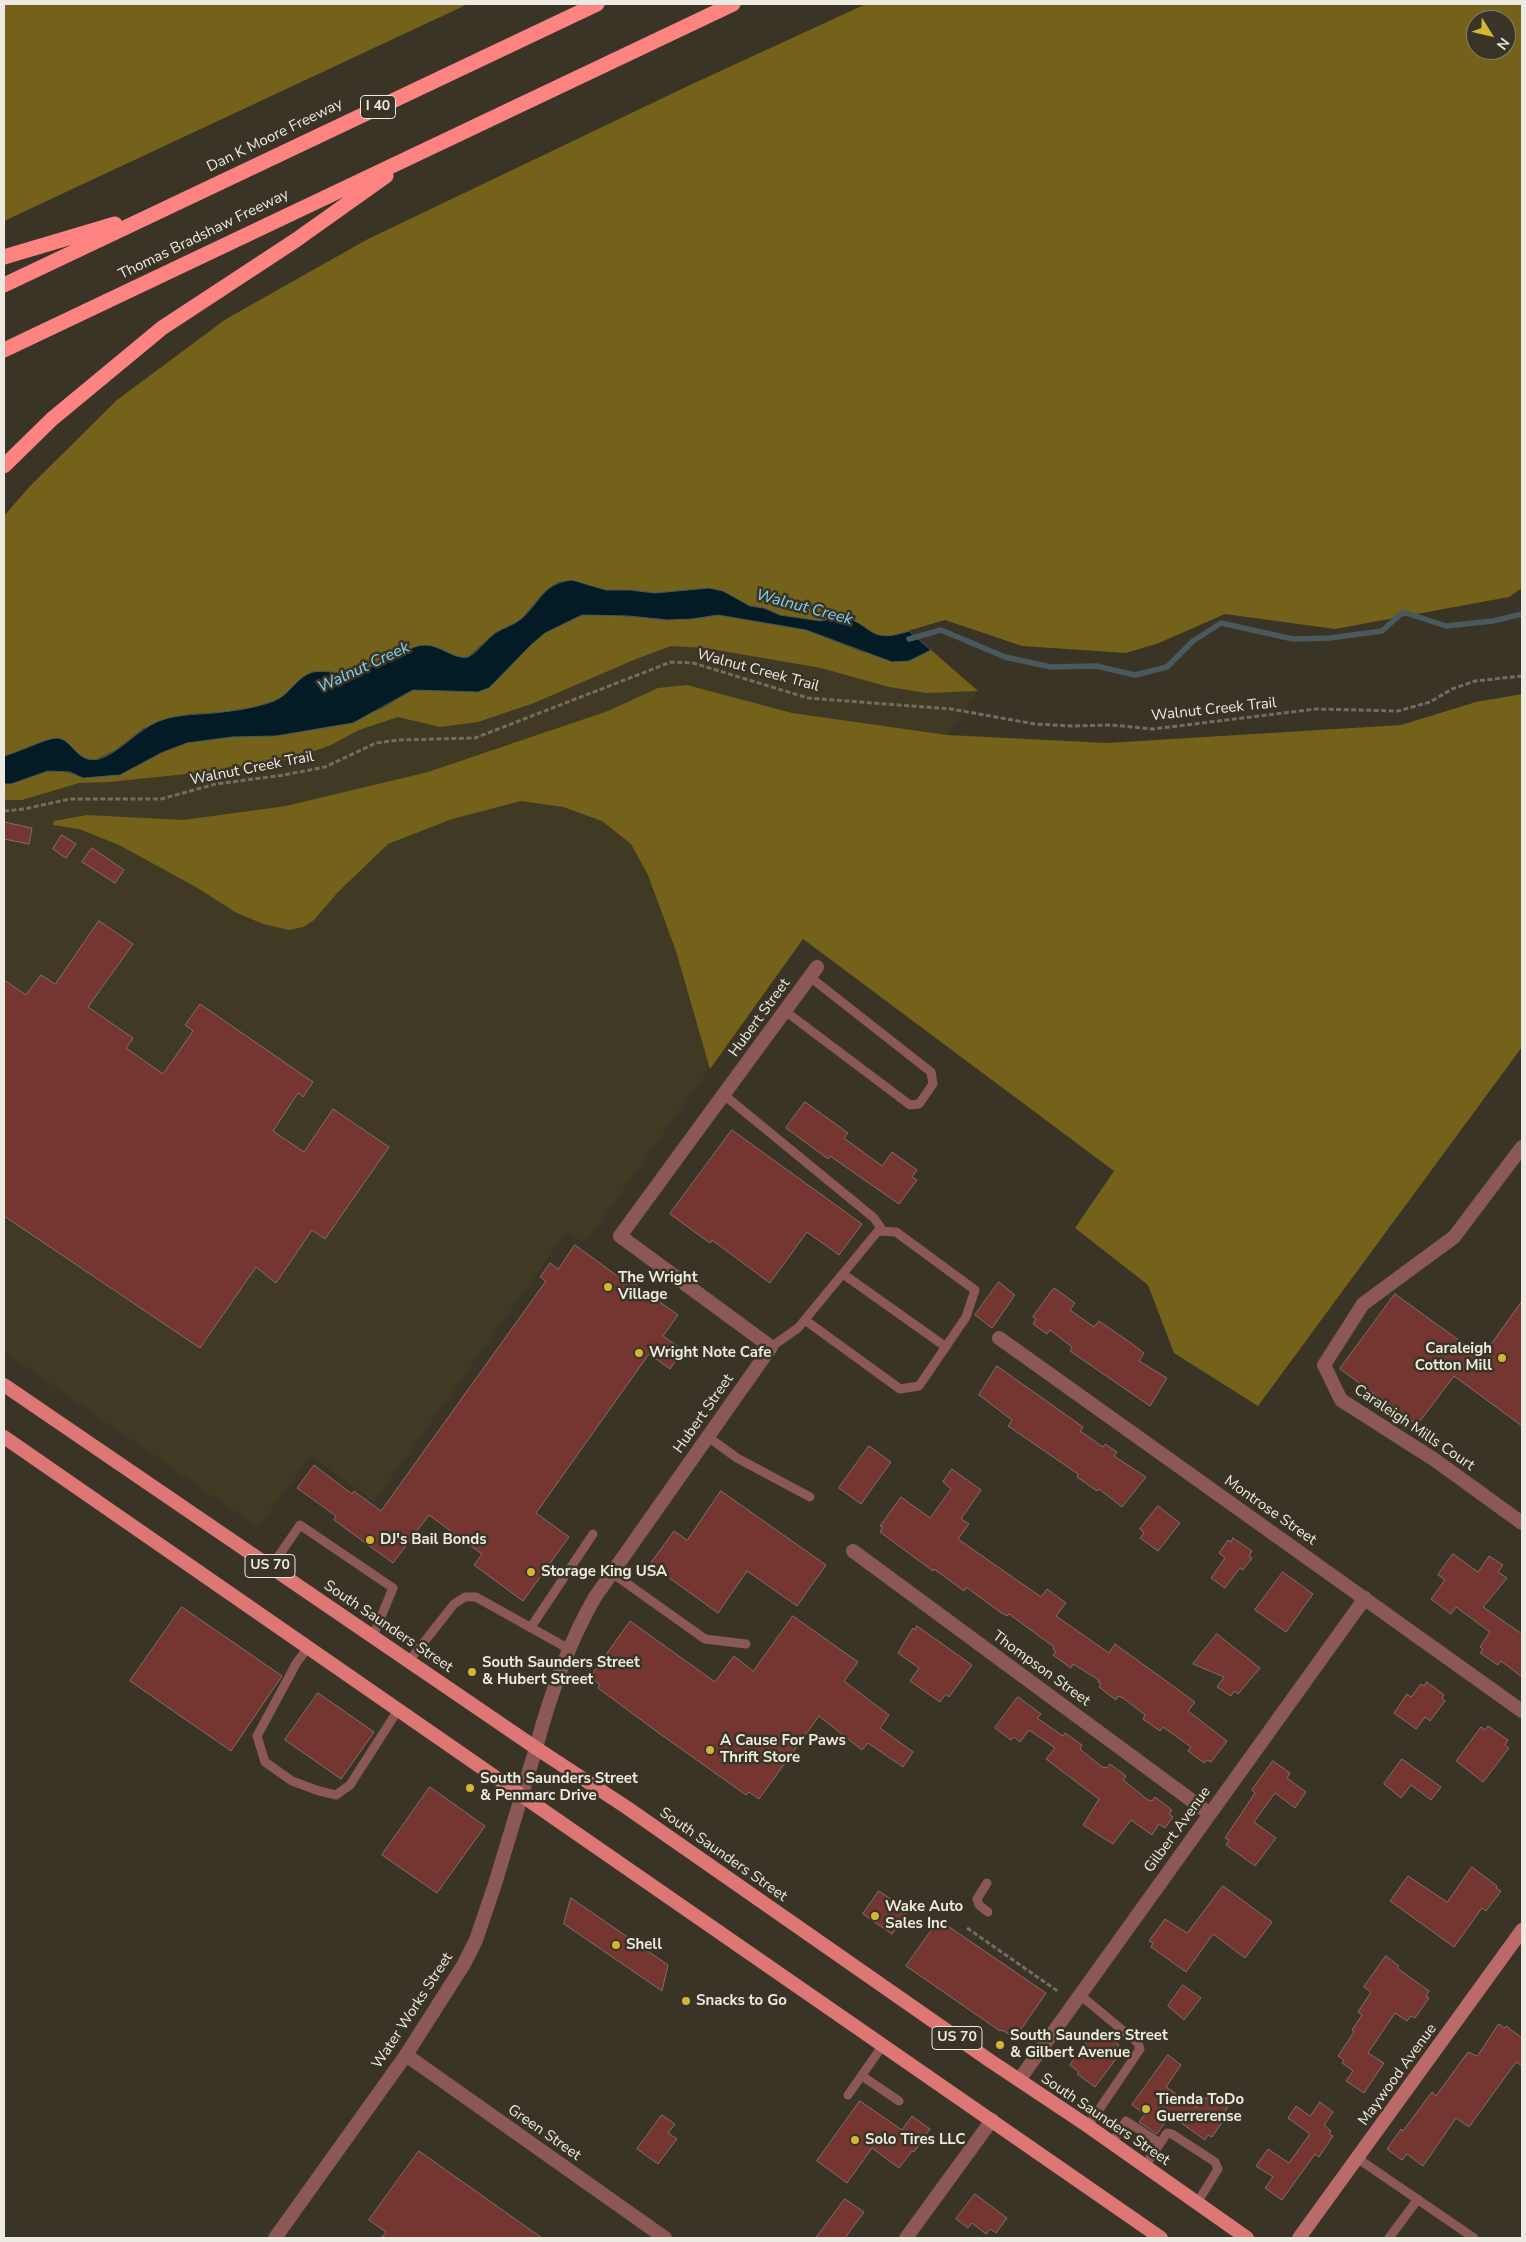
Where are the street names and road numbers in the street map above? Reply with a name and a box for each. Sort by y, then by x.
street label: Dan K Moore Freeway [204,95,346,177]
road number: I 40 [360,95,396,118]
street label: Thomas Bradshaw Freeway [116,186,292,284]
street label: Walnut Creek Trail [695,646,821,696]
street label: Walnut Creek Trail [1150,694,1278,726]
street label: Walnut Creek Trail [189,748,315,790]
street label: Hubert Street [726,975,794,1061]
street label: Hubert Street [670,1371,738,1457]
street label: Caraleigh Mills Court [1350,1381,1478,1475]
street label: Montrose Street [1220,1473,1320,1549]
road number: US 70 [245,1554,295,1578]
street label: South Saunders Street [320,1577,456,1677]
street label: Thompson Street [989,1628,1093,1710]
street label: Gilbert Avenue [1141,1784,1215,1876]
street label: South Saunders Street [656,1804,790,1906]
street label: Water Works Street [369,1950,457,2072]
street label: Maywood Avenue [1355,2021,1441,2129]
road number: US 70 [932,2026,982,2050]
street label: South Saunders Street [1037,2070,1173,2170]
street label: Green Street [504,2101,584,2165]

